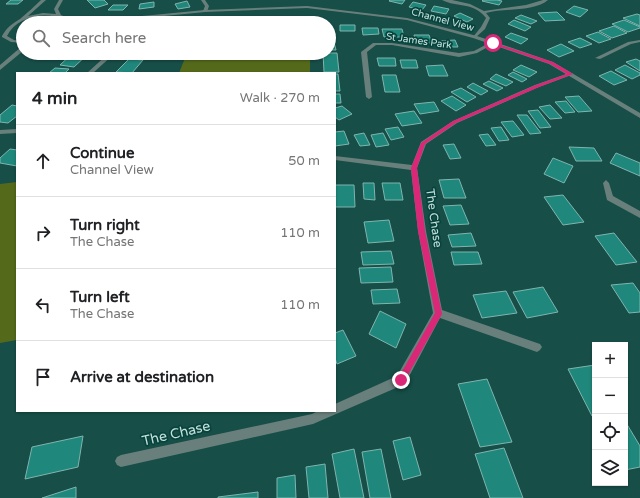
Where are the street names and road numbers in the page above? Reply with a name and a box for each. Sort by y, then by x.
street label: Channel View [410,6,475,34]
street label: St James Park [385,30,453,52]
street label: The Chase [423,188,445,249]
street label: The Chase [140,417,212,450]

